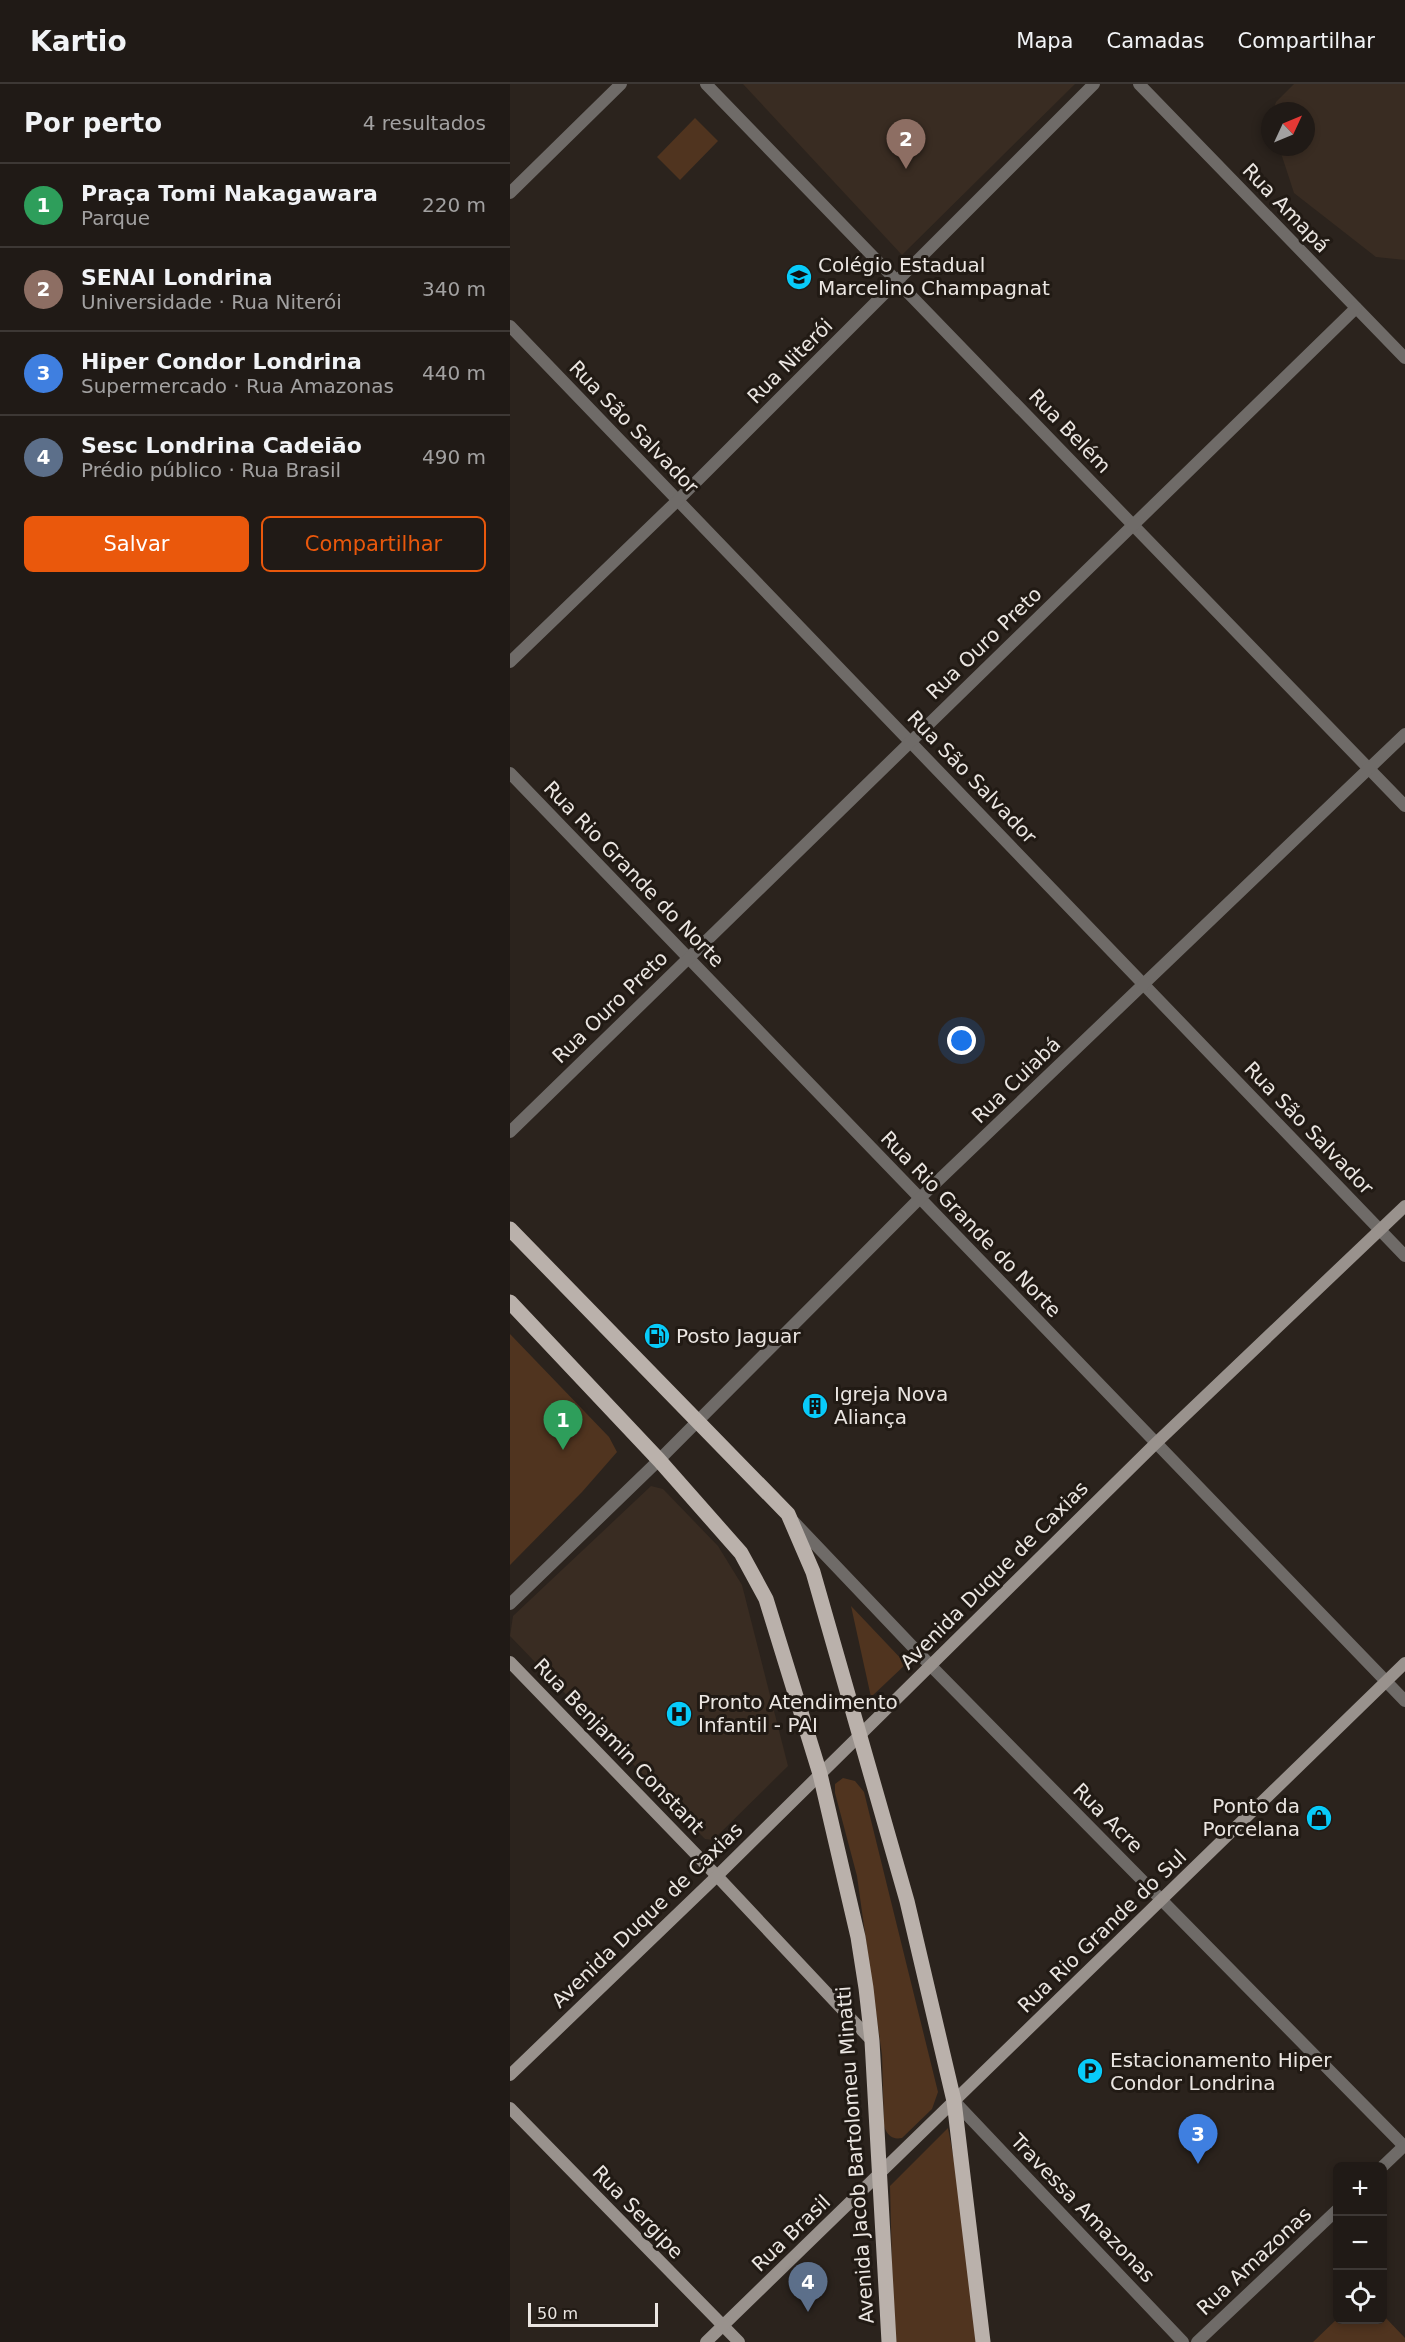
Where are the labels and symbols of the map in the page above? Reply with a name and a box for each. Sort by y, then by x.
north arrow [1261,102,1315,156]
pin: 2 [886,120,926,169]
street label: Rua Amapá [1238,158,1334,258]
place label: Colégio Estadual Marcelino Champagnat [818,253,1050,300]
school or university icon: Colégio Estadual Marcelino Champagnat [784,262,814,292]
street label: Rua Niterói [742,313,838,409]
street label: Rua São Salvador [564,356,704,499]
street label: Rua Belém [1024,384,1116,478]
street label: Rua Ouro Preto [921,582,1047,704]
street label: Rua São Salvador [902,706,1042,849]
street label: Rua Rio Grande do Norte [539,776,729,972]
street label: Rua Ouro Preto [547,946,673,1068]
your location [947,1026,976,1055]
street label: Rua Cuiabá [967,1032,1065,1128]
street label: Rua São Salvador [1239,1057,1379,1200]
street label: Rua Rio Grande do Norte [876,1126,1066,1322]
fuel station icon: Posto Jaguar [642,1321,672,1351]
place label: Posto Jaguar [676,1324,801,1348]
place label: Igreja Nova Aliança [834,1382,948,1429]
building icon: Igreja Nova Aliança [800,1391,830,1421]
pin: 1 [544,1400,582,1450]
street label: Avenida Duque de Caxias [895,1476,1093,1674]
street label: Rua Benjamin Constant [529,1653,709,1839]
place label: Pronto Atendimento Infantil - PAI [698,1690,898,1737]
hospital icon: Pronto Atendimento Infantil - PAI [664,1699,694,1729]
street label: Rua Acre [1068,1778,1148,1858]
place label: Ponto da Porcelana [1203,1794,1300,1841]
shop icon: Ponto da Porcelana [1304,1803,1334,1833]
street label: Avenida Duque de Caxias [547,1817,747,2013]
street label: Rua Rio Grande do Sul [1013,1844,1191,2018]
street label: Avenida Jacob Bartolomeu Minatti [831,1985,879,2325]
place label: Estacionamento Hiper Condor Londrina [1110,2048,1332,2095]
parking icon: Estacionamento Hiper Condor Londrina [1075,2056,1105,2086]
pin: 3 [1178,2114,1218,2164]
street label: Travessa Amazonas [1005,2128,1160,2287]
street label: Rua Sergipe [588,2160,688,2264]
street label: Rua Brasil [747,2190,835,2276]
street label: Rua Amazonas [1192,2202,1316,2320]
pin: 4 [788,2262,828,2312]
scale bar [528,2300,658,2328]

